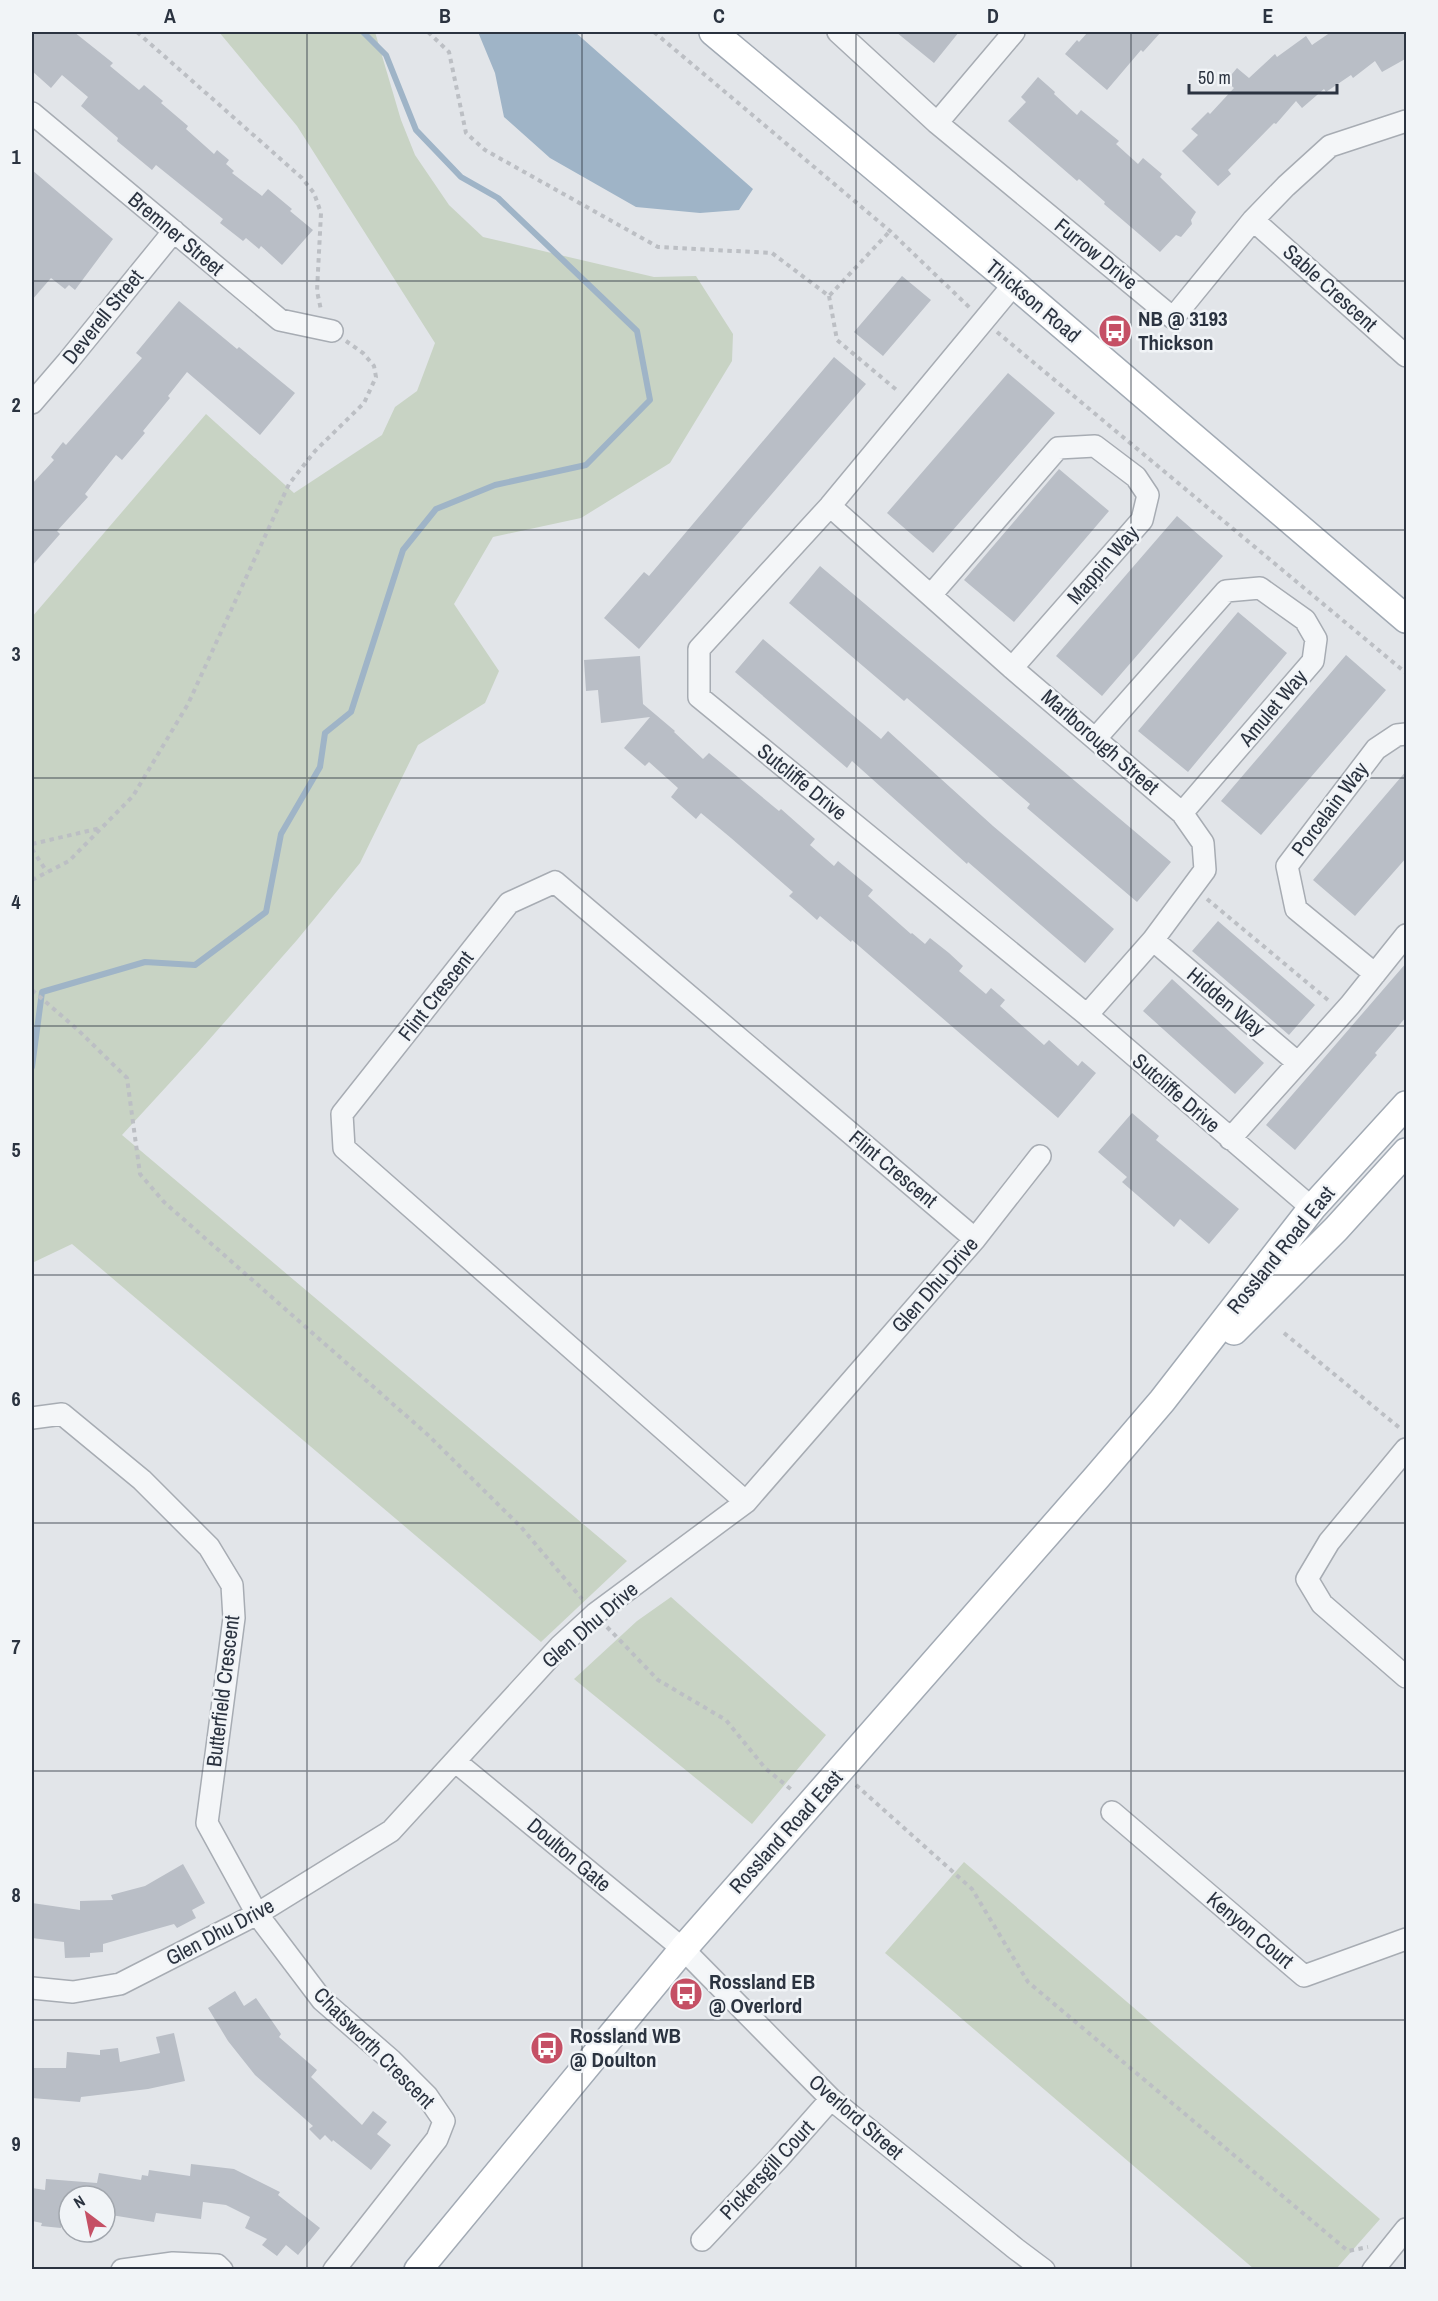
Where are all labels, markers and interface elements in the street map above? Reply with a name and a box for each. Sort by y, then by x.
text: A [164,2,176,29]
text: B [439,2,451,29]
text: C [713,2,725,29]
text: D [987,2,999,29]
text: E [1263,2,1274,29]
scale bar [1189,57,1338,95]
text: 50 m [1198,65,1231,90]
text: 1 [11,143,21,170]
street label: Bremner Street [122,185,231,282]
street label: Furrow Drive [1049,211,1144,296]
street label: Sable Crescent [1277,237,1384,338]
street label: Thickson Road [980,252,1087,349]
street label: Deverell Street [56,263,150,370]
place label: NB @ 3193 Thickson [1138,304,1228,357]
bus stop icon: NB @ 3193 Thickson [1097,313,1133,349]
text: 2 [11,391,21,418]
street label: Mappin Way [1060,519,1145,610]
text: 3 [11,640,21,667]
street label: Amulet Way [1231,663,1314,753]
street label: Marlborough Street [1035,682,1166,801]
street label: Sutcliffe Drive [751,736,853,827]
street label: Porcelain Way [1285,755,1375,862]
text: 4 [11,888,21,915]
street label: Flint Crescent [391,944,480,1047]
street label: Hidden Way [1181,960,1272,1043]
street label: Sutcliffe Drive [1126,1046,1227,1139]
street label: Flint Crescent [843,1123,944,1214]
text: 5 [11,1136,21,1163]
street label: Rossland Road East [1220,1179,1341,1320]
street label: Glen Dhu Drive [885,1230,984,1339]
text: 6 [11,1385,21,1412]
street label: Glen Dhu Drive [535,1575,644,1674]
street label: Butterfield Crescent [199,1613,246,1768]
text: 7 [11,1633,21,1660]
street label: Rossland Road East [722,1763,849,1900]
street label: Doulton Gate [521,1811,618,1898]
text: 8 [11,1881,21,1908]
street label: Kenyon Court [1201,1885,1300,1975]
street label: Glen Dhu Drive [161,1891,279,1972]
place label: Rossland EB @ Overlord [709,1967,815,2020]
bus stop icon: Rossland EB @ Overlord [668,1976,704,2012]
street label: Chatsworth Crescent [307,1981,442,2115]
place label: Rossland WB @ Doulton [570,2021,681,2074]
bus stop icon: Rossland WB @ Doulton [529,2030,565,2066]
street label: Overlord Street [803,2067,910,2166]
street label: Pickersgill Court [713,2113,820,2226]
text: 9 [11,2130,21,2157]
north arrow [57,2184,117,2244]
text: N [69,2189,89,2213]

